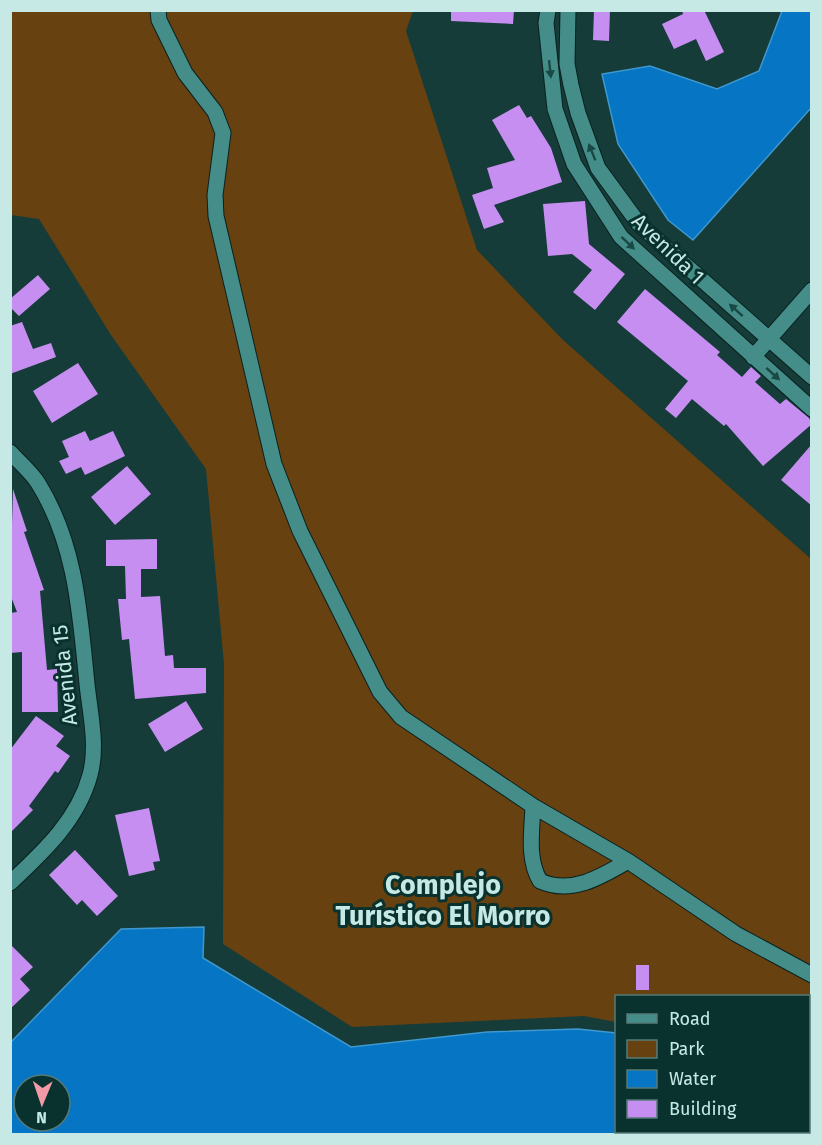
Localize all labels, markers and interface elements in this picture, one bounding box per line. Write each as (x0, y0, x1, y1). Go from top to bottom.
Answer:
one-way arrow (545, 59, 555, 78)
one-way arrow (587, 143, 597, 161)
street label: Avenida 1 (626, 208, 710, 290)
one-way arrow (620, 236, 635, 249)
one-way arrow (729, 304, 744, 317)
one-way arrow (765, 367, 780, 380)
street label: Avenida 15 (47, 623, 83, 727)
district label: Complejo Turístico El Morro (335, 869, 551, 932)
legend (615, 995, 810, 1133)
text: Road (669, 1008, 711, 1030)
text: Park (669, 1038, 705, 1060)
text: Water (669, 1068, 716, 1090)
north arrow (12, 1073, 72, 1133)
text: Building (669, 1098, 737, 1120)
text: N (36, 1108, 47, 1127)

